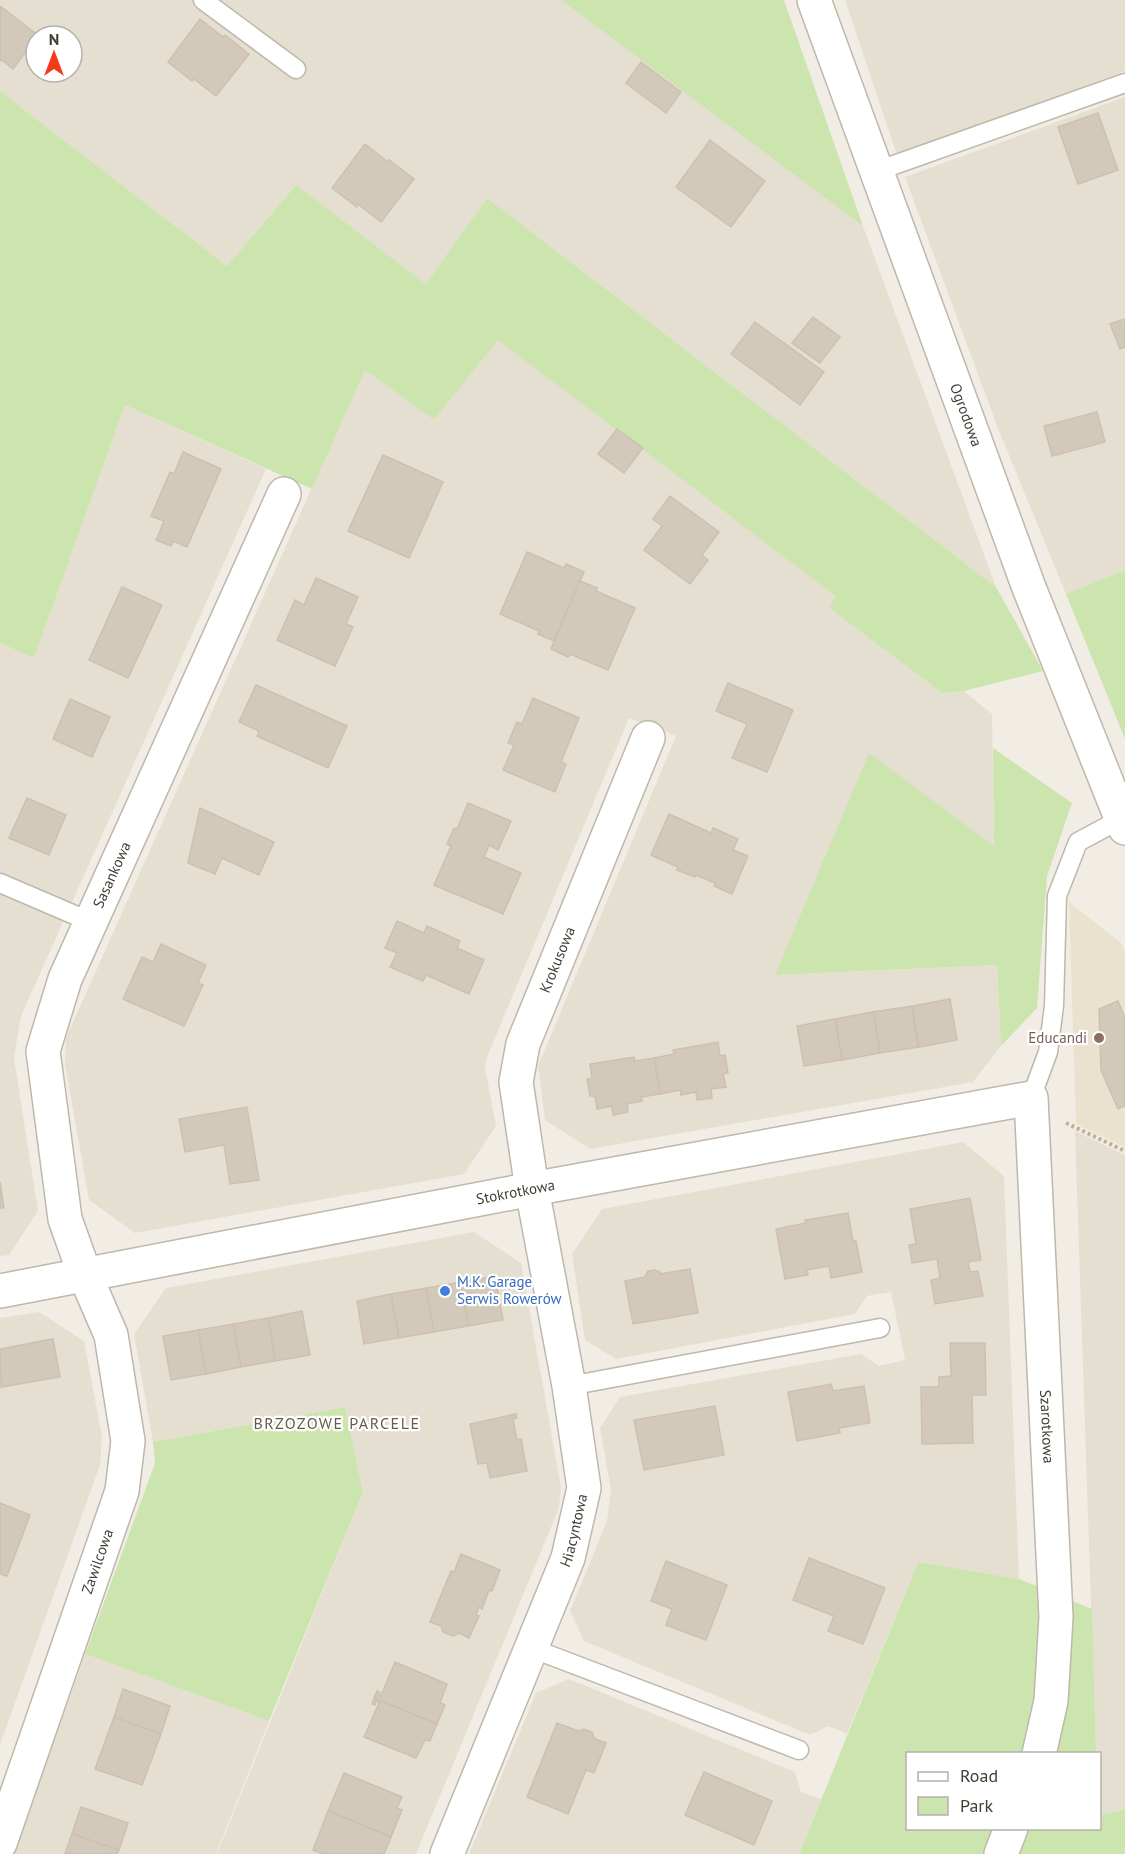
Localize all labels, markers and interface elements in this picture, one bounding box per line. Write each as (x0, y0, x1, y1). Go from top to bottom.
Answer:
north arrow (24, 24, 84, 84)
text: N (49, 29, 59, 49)
street label: Ogrodowa (946, 381, 987, 449)
street label: Sasankowa (88, 839, 135, 911)
street label: Krokusowa (535, 924, 579, 995)
place label: Educandi (1028, 1028, 1087, 1047)
marker: Educandi (1092, 1031, 1106, 1045)
street label: Stokrotkowa (475, 1175, 556, 1208)
place label: M.K. Garage Serwis Rowerów (457, 1272, 562, 1308)
marker: M.K. Garage Serwis Rowerów (438, 1284, 452, 1298)
street label: Szarotkowa (1036, 1389, 1059, 1464)
district label: BRZOZOWE PARCELE (253, 1413, 421, 1433)
street label: Hiacyntowa (555, 1492, 591, 1570)
street label: Zawilcowa (77, 1526, 117, 1596)
legend (906, 1752, 1101, 1830)
text: Road (960, 1764, 998, 1787)
text: Park (960, 1794, 993, 1817)

